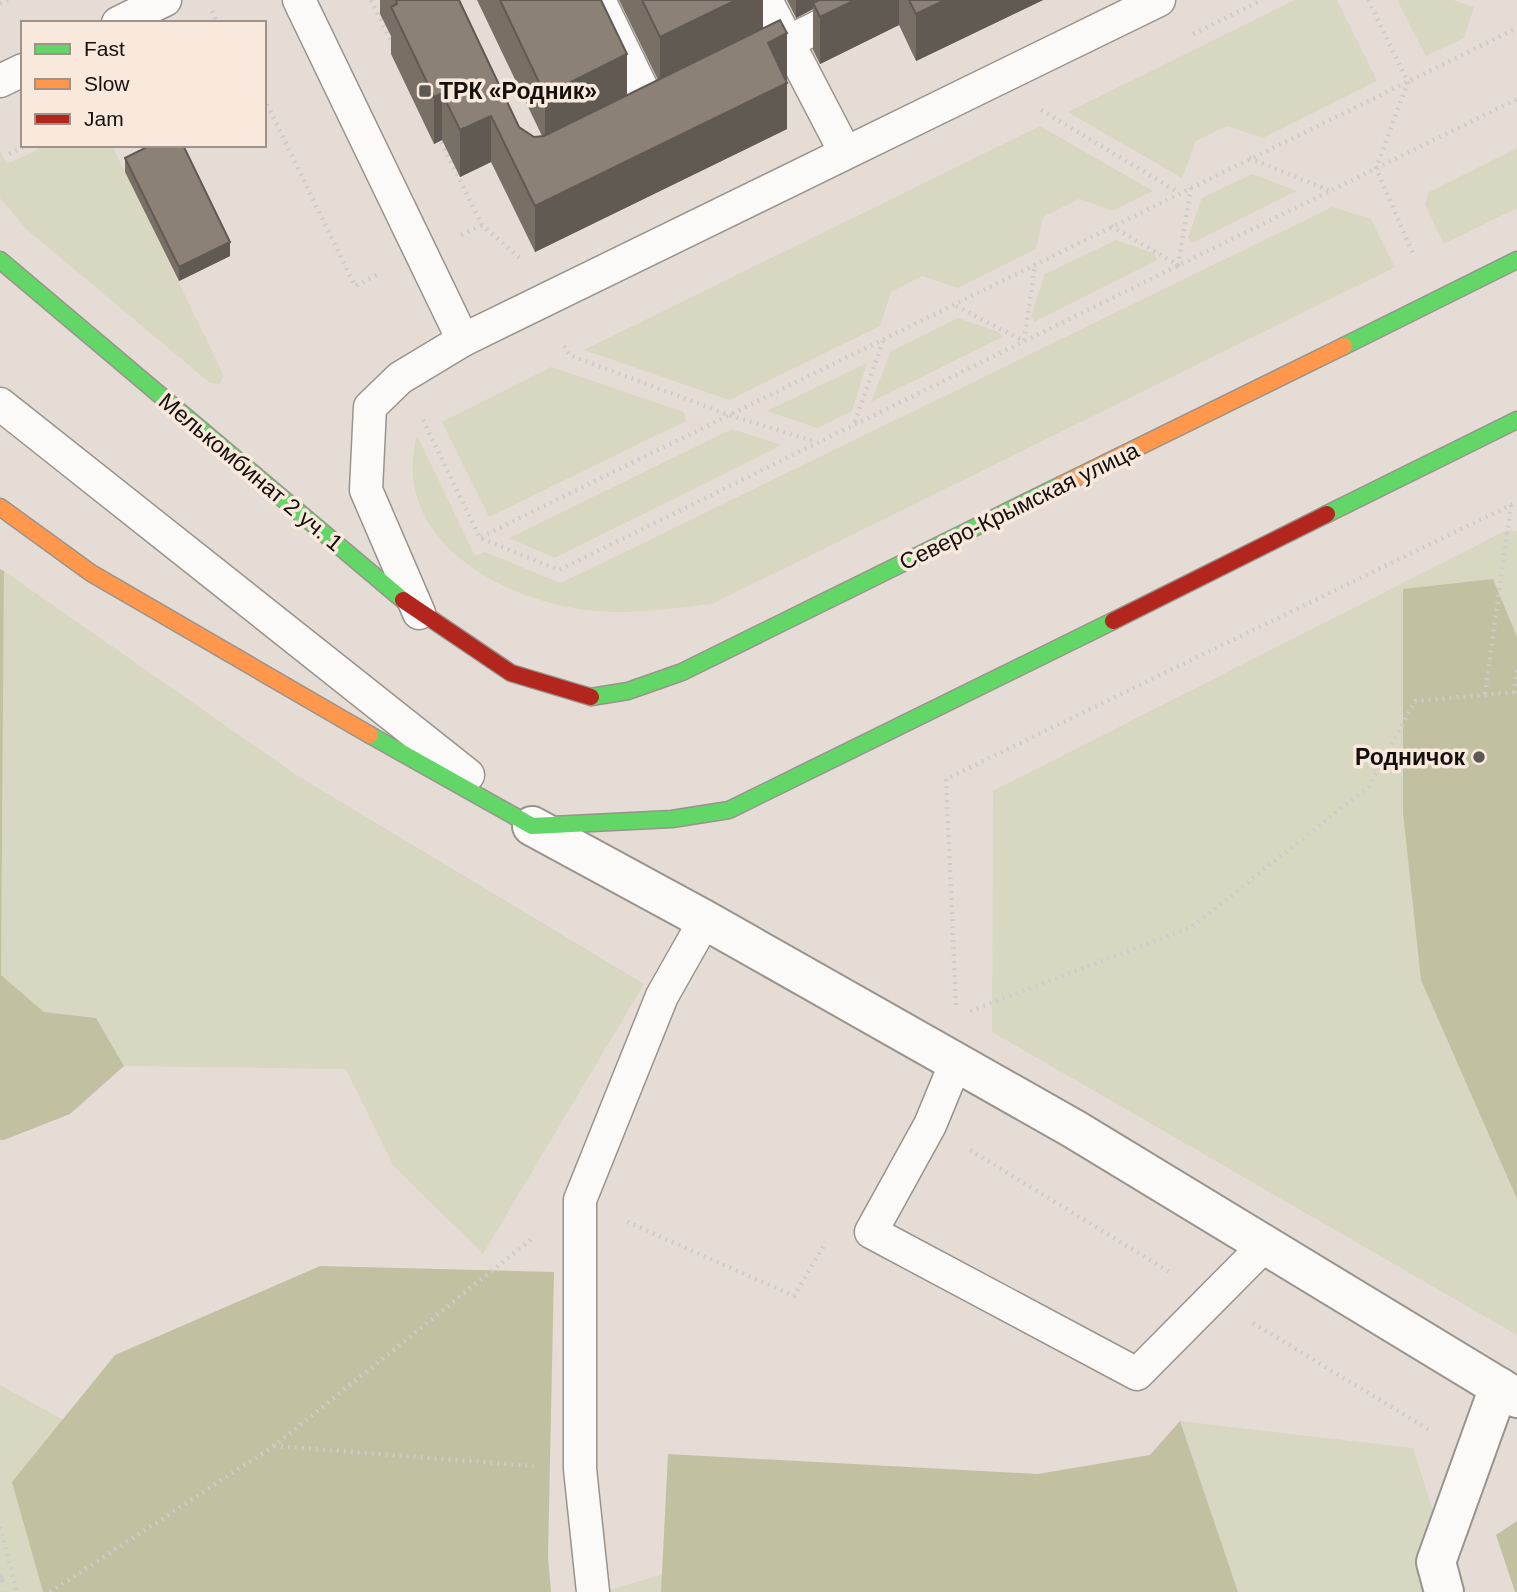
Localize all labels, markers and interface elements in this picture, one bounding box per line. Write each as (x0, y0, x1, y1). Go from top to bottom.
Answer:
legend (21, 21, 266, 147)
text: Fast (84, 37, 125, 60)
text: Slow (84, 72, 130, 95)
place label: ТРК «Родник» (439, 78, 597, 104)
marker: ТРК «Родник» (417, 83, 433, 99)
text: Jam (84, 107, 124, 130)
street label: Мелькомбинат 2 уч. 1 (154, 388, 348, 556)
street label: Северо-Крымская улица (895, 437, 1143, 575)
place label: Родничок (1355, 744, 1465, 770)
marker: Родничок (1471, 749, 1487, 765)

